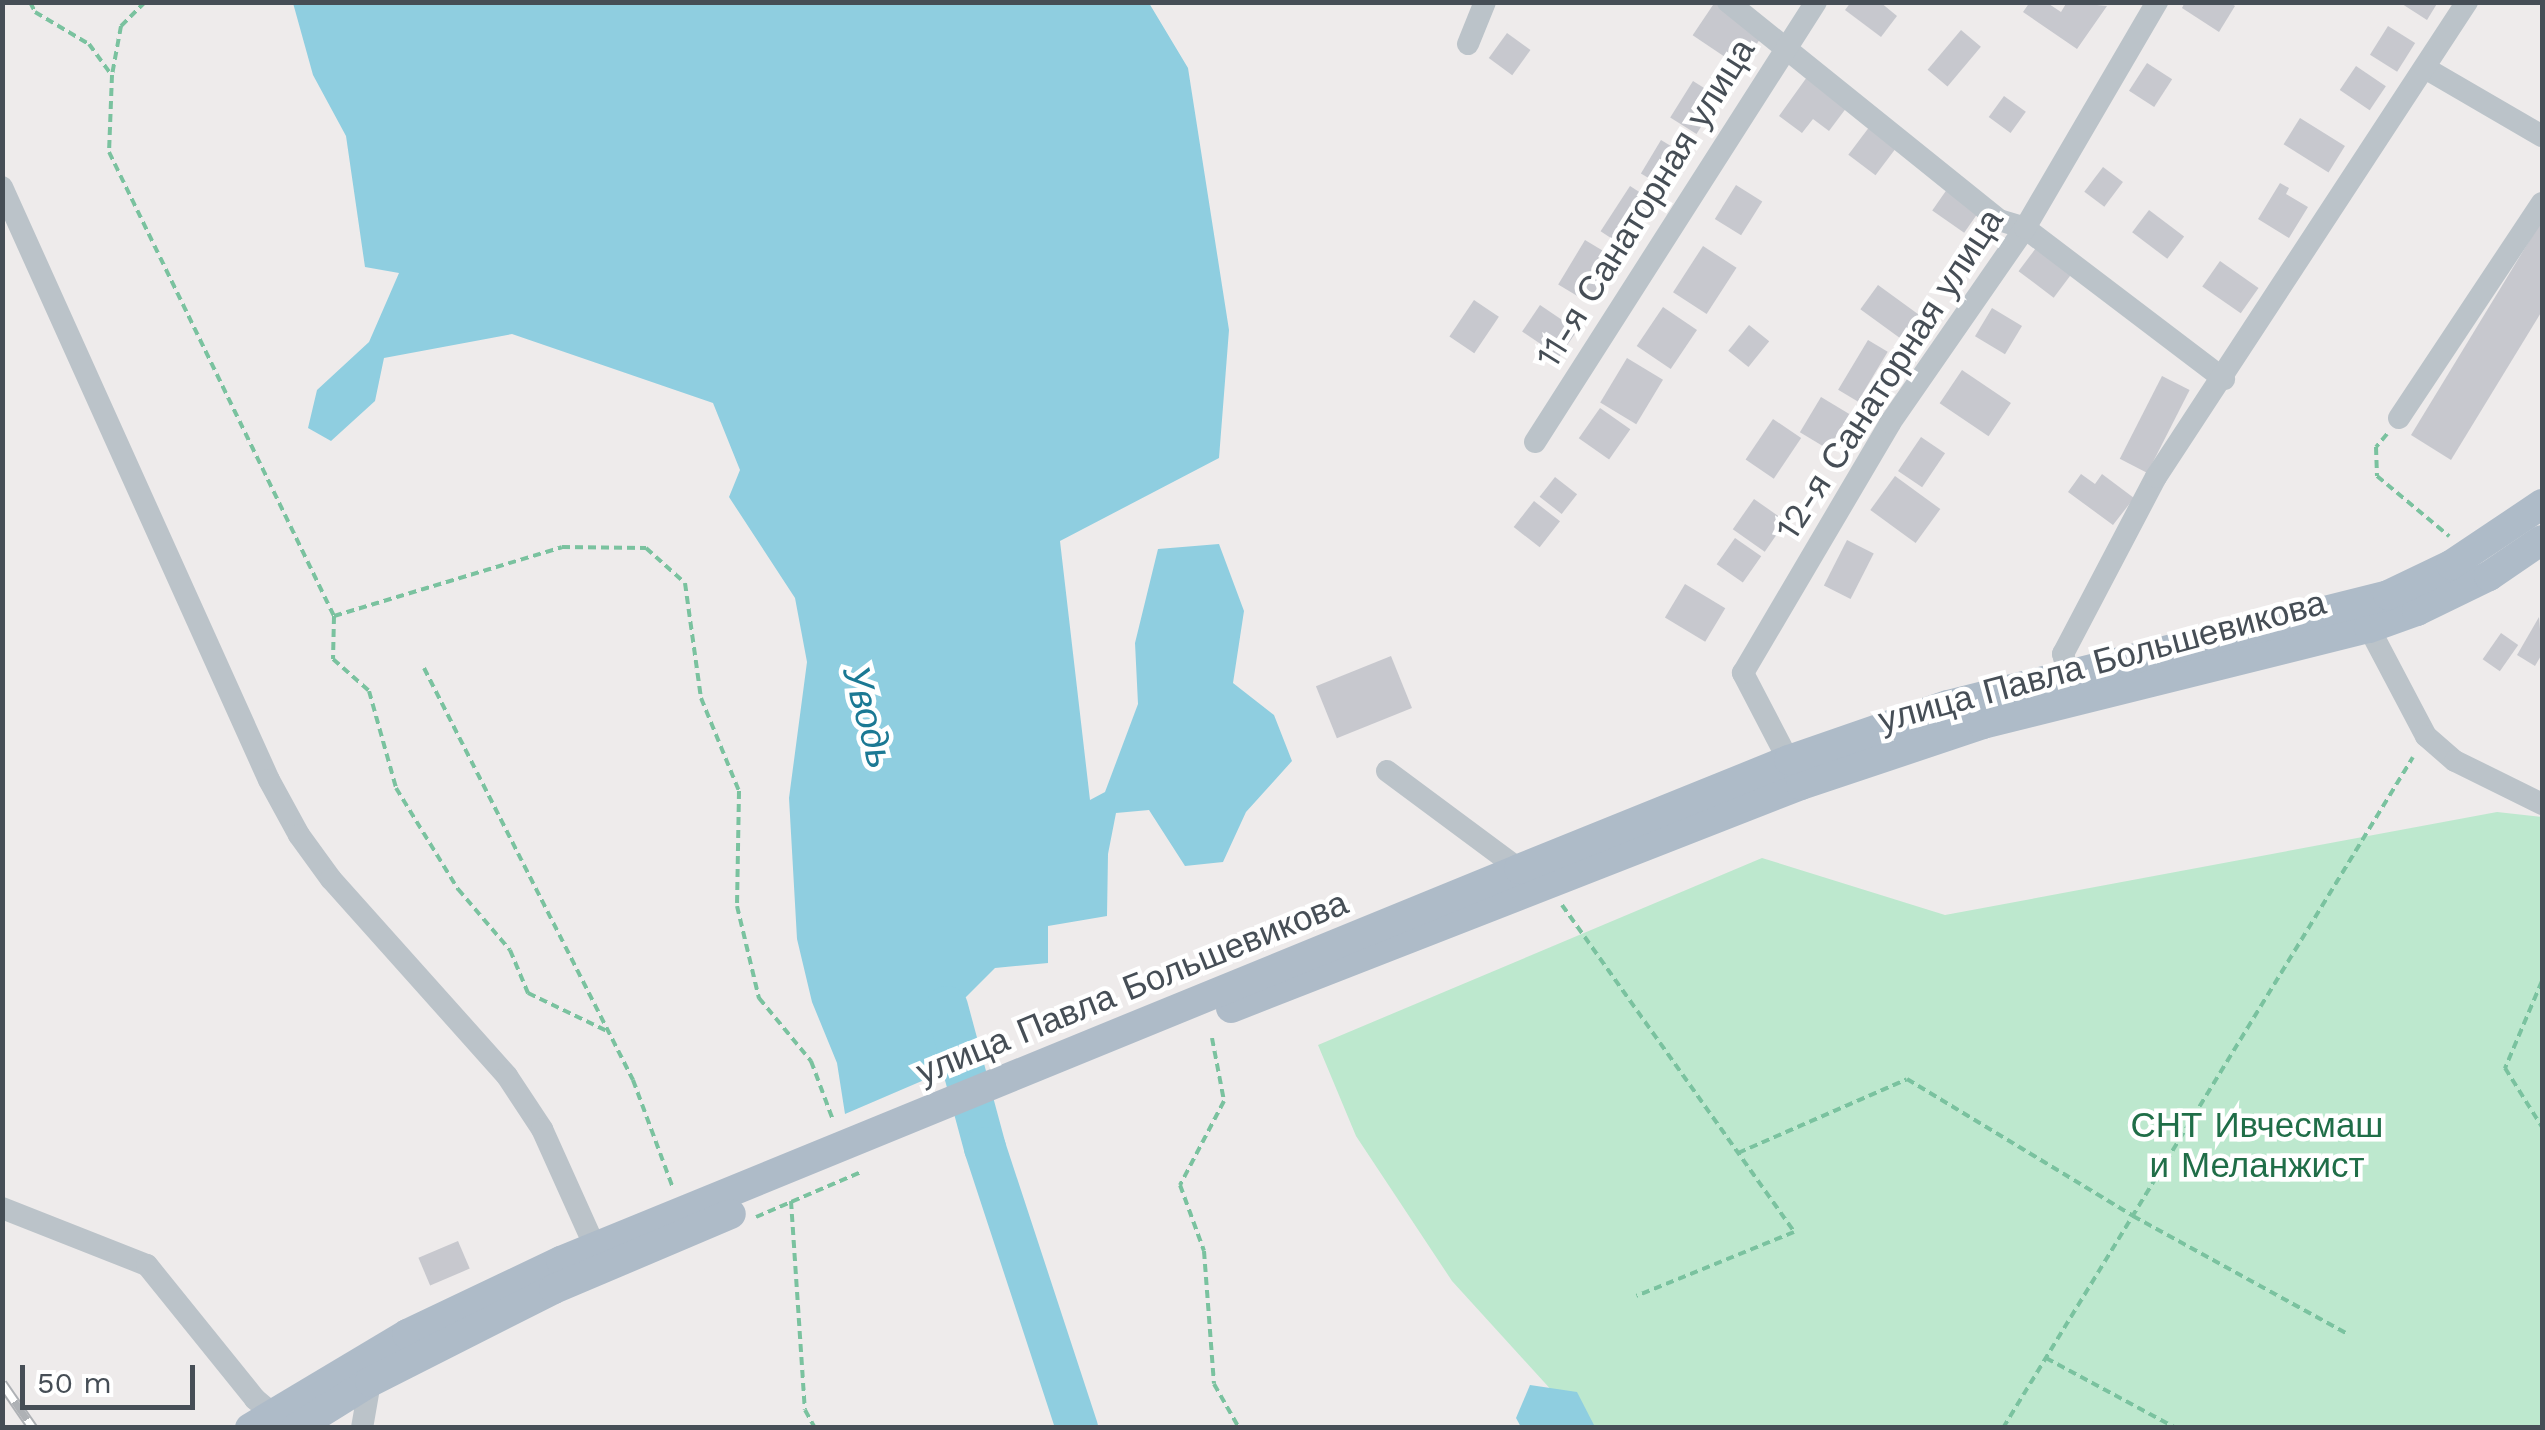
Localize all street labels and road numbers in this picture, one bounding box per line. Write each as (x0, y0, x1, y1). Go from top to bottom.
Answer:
street label: 11-я Санаторная улица (1527, 31, 1763, 375)
street label: 12-я Санаторная улица (1766, 201, 2012, 547)
street label: улица Павла Большевикова (1874, 581, 2330, 741)
street label: улица Павла Большевикова (910, 881, 1354, 1093)

